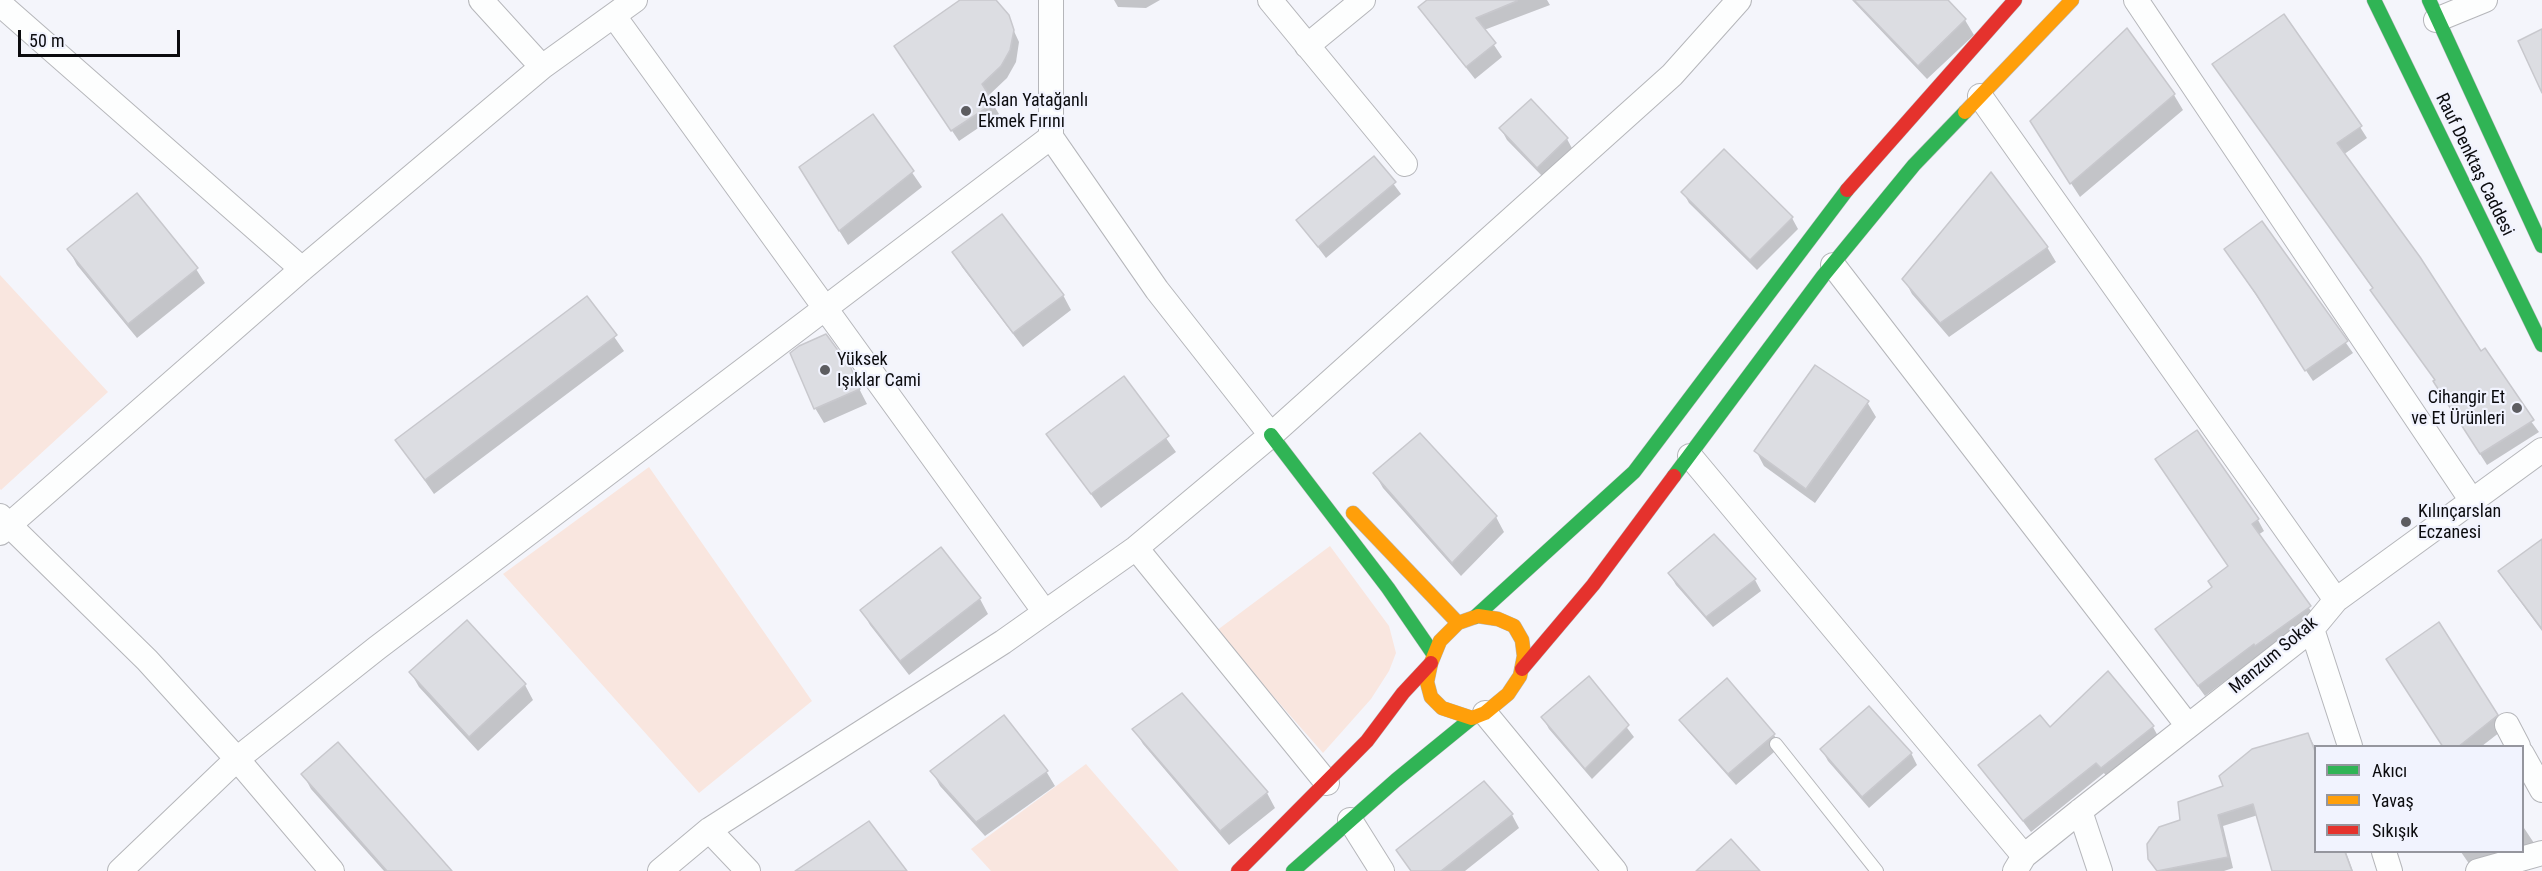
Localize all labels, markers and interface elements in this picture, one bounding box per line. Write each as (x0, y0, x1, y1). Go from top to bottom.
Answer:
scale bar (21, 18, 183, 56)
text: 50 m (29, 30, 64, 51)
place label: Aslan Yatağanlı Ekmek Fırını (978, 90, 1088, 132)
street label: Rauf Denktaş Caddesi (2430, 90, 2518, 240)
marker: Aslan Yatağanlı Ekmek Fırını (959, 104, 973, 118)
place label: Yüksek Işıklar Cami (837, 349, 921, 392)
marker: Yüksek Işıklar Cami (818, 363, 832, 377)
place label: Cihangir Et ve Et Ürünleri (2411, 387, 2505, 430)
marker: Cihangir Et ve Et Ürünleri (2510, 401, 2524, 415)
place label: Kılınçarslan Eczanesi (2418, 501, 2501, 544)
marker: Kılınçarslan Eczanesi (2399, 515, 2413, 529)
street label: Manzum Sokak (2226, 613, 2322, 699)
legend (2314, 745, 2524, 853)
text: Akıcı (2372, 760, 2407, 781)
text: Yavaş (2372, 790, 2414, 811)
text: Sıkışık (2372, 820, 2418, 841)

